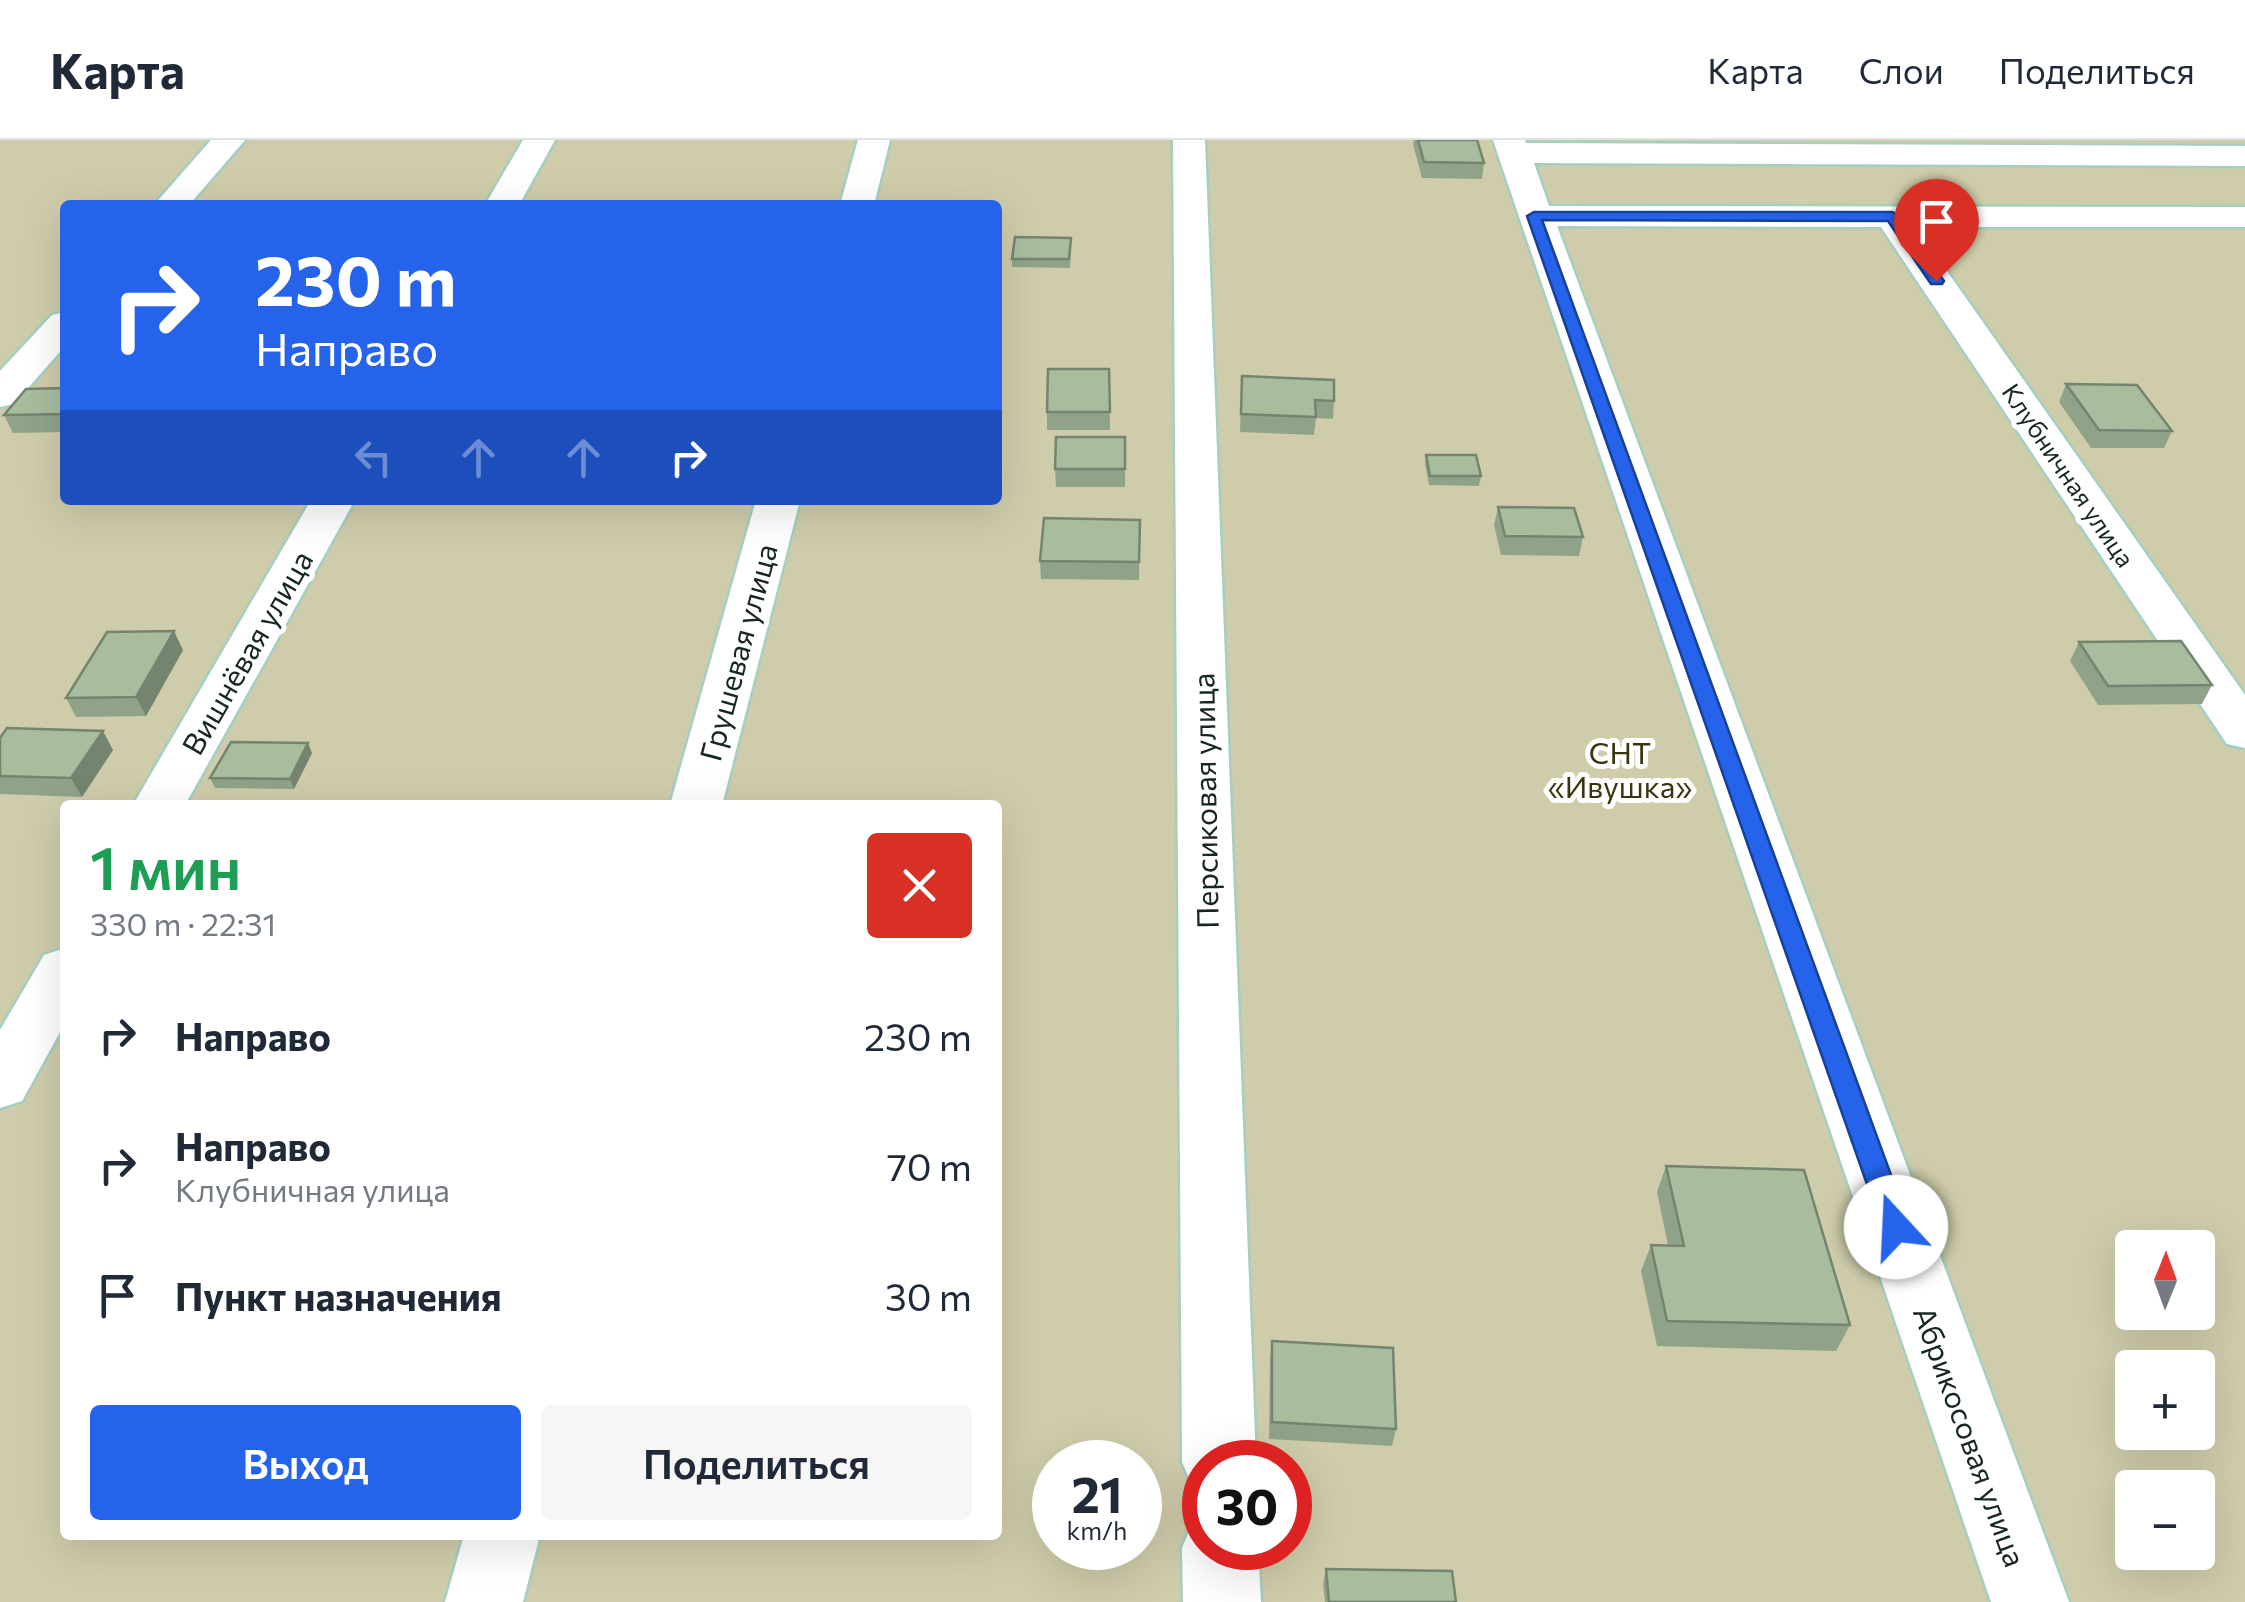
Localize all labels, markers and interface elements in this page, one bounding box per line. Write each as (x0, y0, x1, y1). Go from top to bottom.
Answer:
text: Карта (50, 40, 185, 99)
text: Карта (1707, 48, 1804, 91)
text: Слои (1859, 48, 1944, 91)
text: Поделиться (1999, 48, 2195, 91)
pin (1894, 179, 1979, 282)
icon: arrive (1909, 194, 1964, 249)
text: 230 m (255, 235, 457, 320)
icon: right (90, 240, 220, 370)
text: Направо (255, 320, 438, 375)
street label: Клубничная улица (1997, 378, 2141, 572)
icon: left (346, 430, 401, 485)
icon: ahead (451, 430, 506, 485)
icon: ahead (556, 430, 611, 485)
icon: right (661, 430, 716, 485)
street label: Грушевая улица (690, 540, 784, 764)
street label: Вишнёвая улица (173, 543, 319, 761)
street label: Персиковая улица (1183, 673, 1225, 929)
park label: СНТ «Ивушка» (1548, 733, 1692, 804)
text: 1 мин (90, 829, 241, 902)
button: close (867, 833, 972, 938)
text: 330 m · 22:31 (90, 903, 276, 943)
icon: right (90, 1008, 145, 1063)
text: Направо (175, 1012, 331, 1059)
text: 230 m (864, 1012, 972, 1059)
text: Направо (175, 1122, 331, 1169)
icon: right (90, 1138, 145, 1193)
text: 70 m (887, 1142, 972, 1189)
text: Клубничная улица (175, 1169, 450, 1209)
position arrow (1844, 1175, 1948, 1279)
north arrow (2115, 1230, 2215, 1330)
map controls (2115, 1230, 2215, 1570)
icon: arrive (90, 1268, 145, 1323)
text: Пункт назначения (175, 1272, 502, 1319)
text: 30 m (885, 1272, 972, 1319)
street label: Абрикосовая улица (1907, 1301, 2035, 1571)
button: + (2115, 1350, 2215, 1450)
button: Выход (90, 1405, 521, 1520)
button: Поделиться (541, 1405, 972, 1520)
speed limit sign: 30 (1182, 1440, 1312, 1570)
text: 21 (1071, 1462, 1123, 1523)
button: − (2115, 1470, 2215, 1570)
text: km/h (1067, 1515, 1127, 1545)

